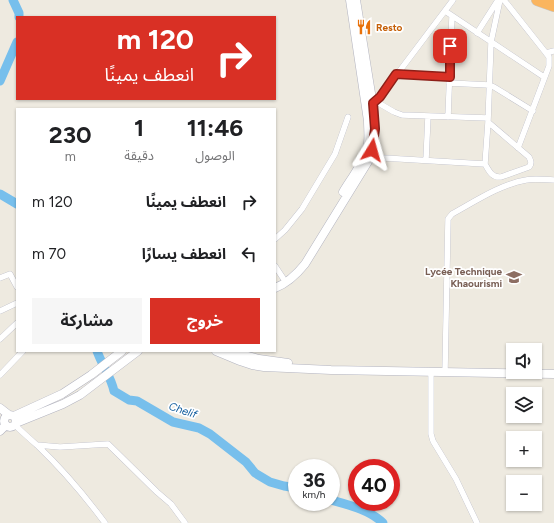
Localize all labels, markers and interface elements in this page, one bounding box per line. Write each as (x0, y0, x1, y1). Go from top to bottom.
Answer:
restaurant icon: Resto (355, 18, 373, 36)
place label: Resto (376, 21, 403, 34)
text: 120 m (117, 22, 194, 56)
pin (433, 29, 467, 63)
icon: right (208, 32, 260, 84)
icon: arrive (439, 35, 461, 57)
text: انعطف يمينًا (105, 64, 194, 86)
text: 1 (134, 113, 144, 142)
text: 11:46 (187, 113, 243, 142)
text: 230 (49, 120, 92, 149)
position arrow (351, 129, 393, 171)
text: دقيقة (124, 148, 154, 163)
text: الوصول (195, 148, 235, 163)
text: m (65, 149, 76, 164)
icon: right (238, 191, 260, 213)
text: 120 m (32, 193, 73, 211)
text: انعطف يمينًا (146, 193, 226, 211)
icon: left (238, 243, 260, 265)
text: 70 m (32, 245, 66, 263)
text: انعطف يسارًا (142, 245, 226, 263)
place label: Lycée Technique Khaourismi (425, 265, 502, 290)
school or university icon: Lycée Technique Khaourismi (505, 268, 523, 286)
button: مشاركة (32, 298, 142, 344)
button: خروج (150, 298, 260, 344)
map controls (506, 343, 542, 511)
button: sound (506, 343, 542, 379)
button: layers (506, 387, 542, 423)
water label: Chelif (167, 400, 200, 421)
button: + (506, 431, 542, 467)
speed limit sign: 40 (348, 459, 400, 511)
text: 36 (303, 468, 325, 492)
button: − (506, 475, 542, 511)
text: km/h (303, 488, 325, 501)

